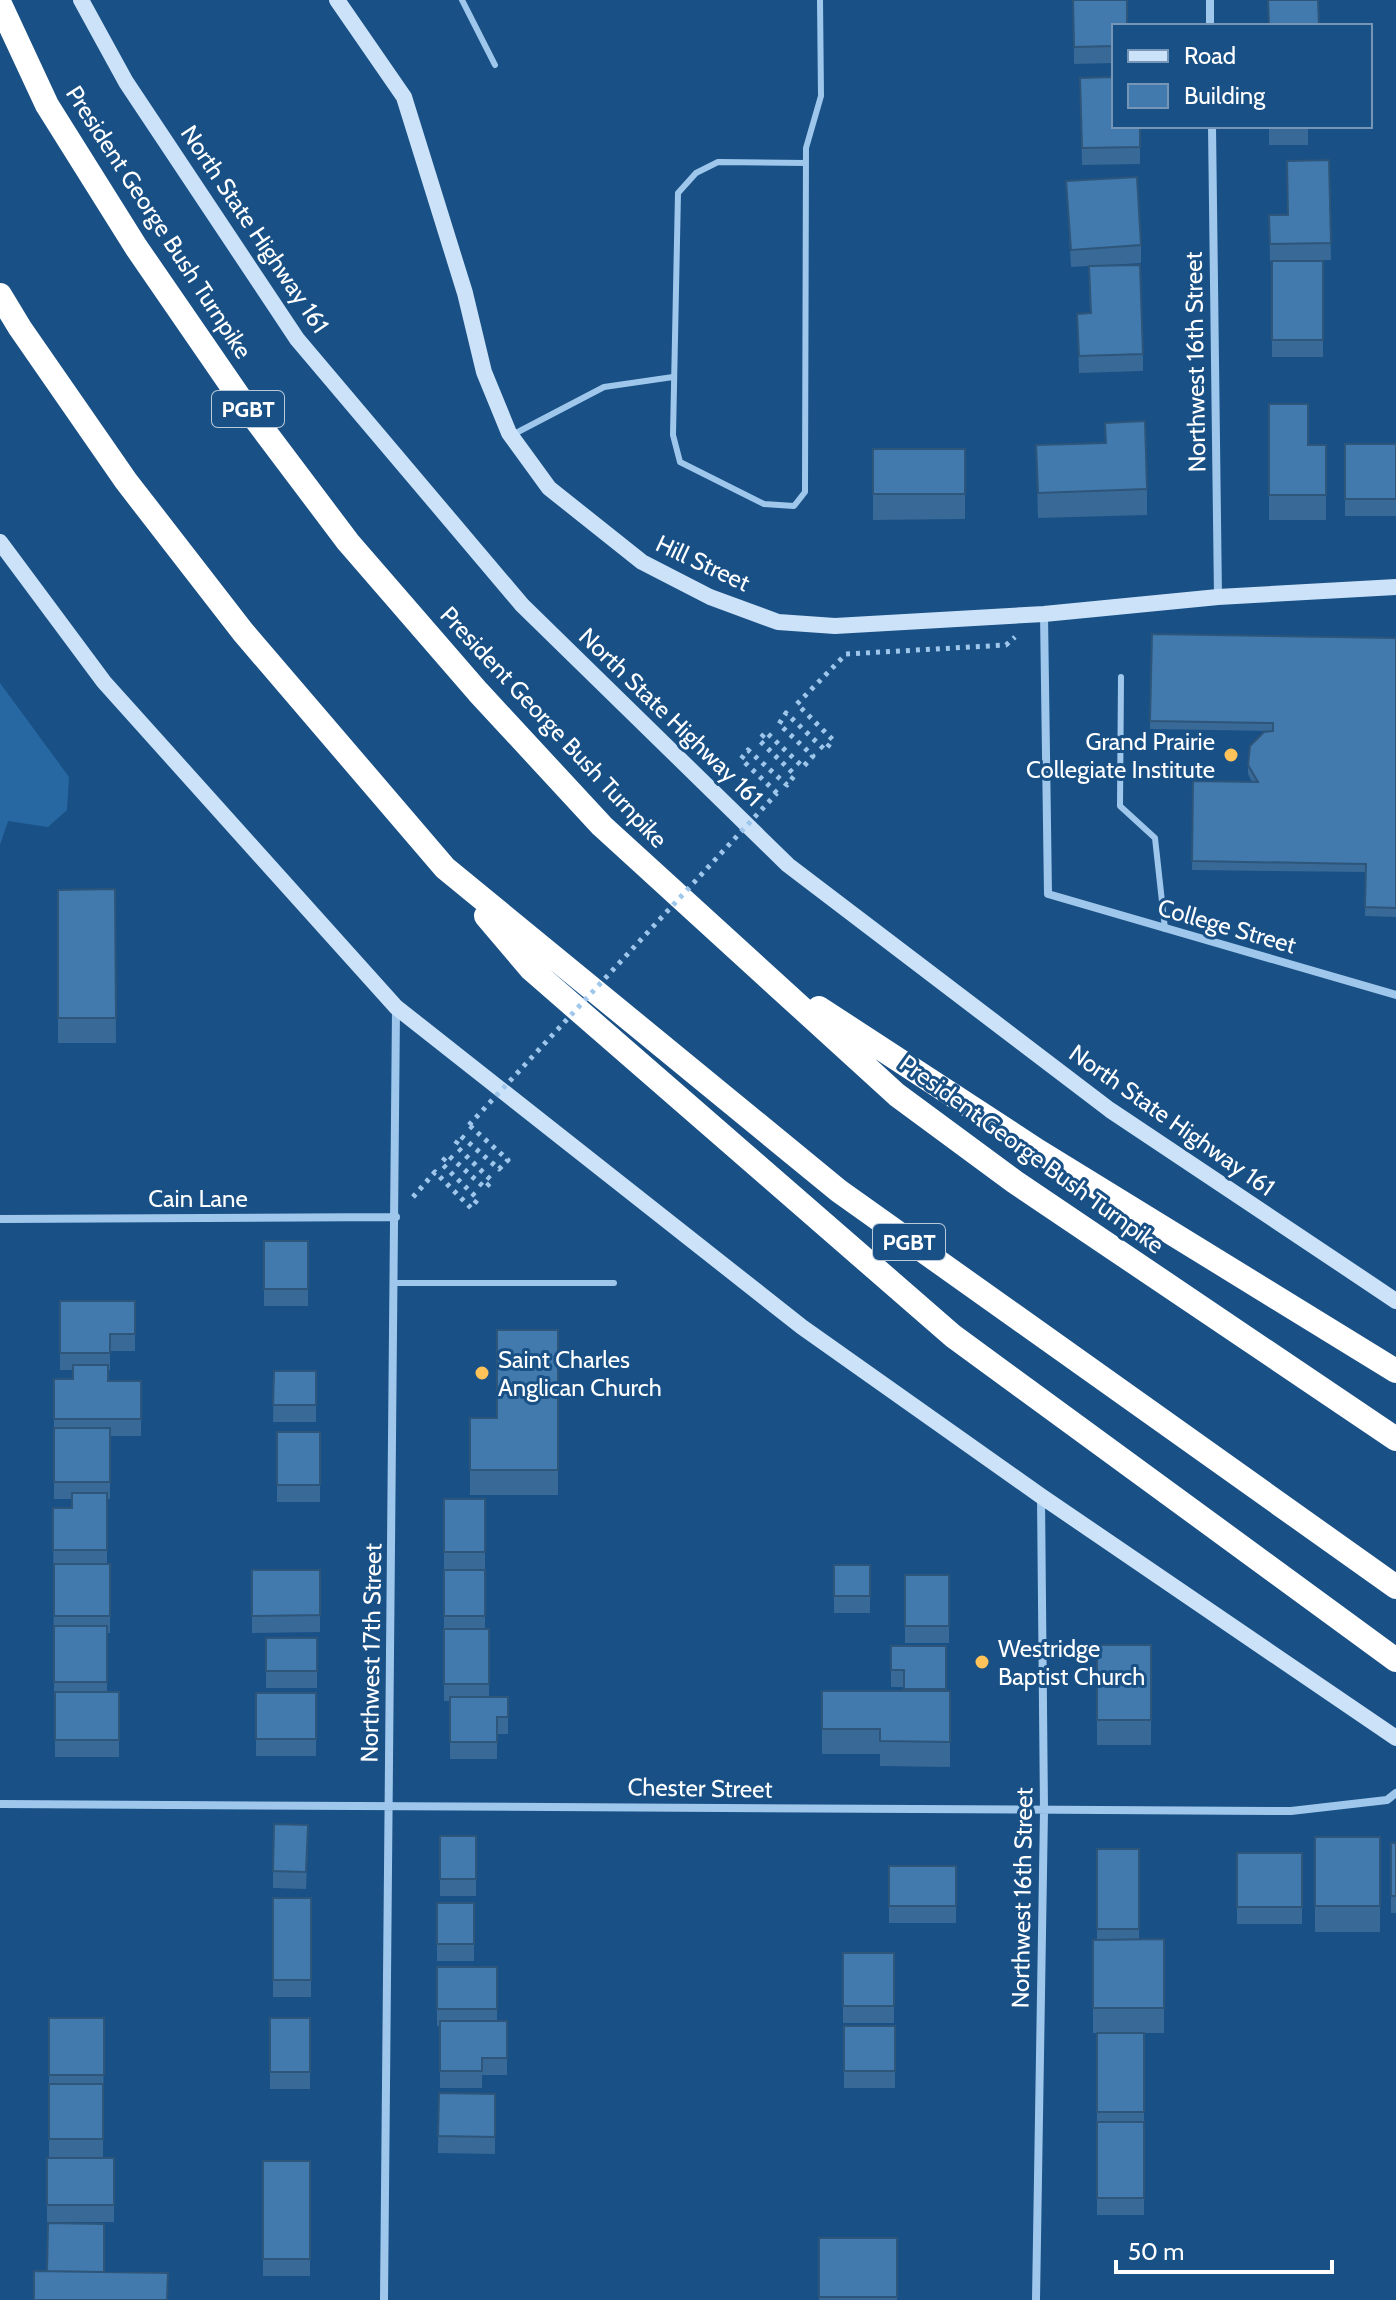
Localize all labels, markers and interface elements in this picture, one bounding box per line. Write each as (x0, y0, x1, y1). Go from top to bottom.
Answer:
legend (1112, 24, 1372, 128)
text: Road (1184, 41, 1236, 70)
street label: President George Bush Turnpike (60, 80, 258, 364)
text: Building (1184, 81, 1266, 110)
street label: North State Highway 161 (175, 120, 335, 338)
street label: Northwest 16th Street (1179, 251, 1211, 473)
road number: PGBT (212, 391, 284, 427)
street label: Hill Street (651, 529, 755, 597)
street label: President George Bush Turnpike (434, 600, 674, 854)
street label: North State Highway 161 (573, 622, 769, 812)
place label: Grand Prairie Collegiate Institute (1026, 727, 1215, 784)
marker: Grand Prairie Collegiate Institute (1222, 746, 1240, 764)
street label: College Street (1155, 892, 1299, 960)
street label: North State Highway 161 (1064, 1038, 1280, 1202)
street label: President George Bush Turnpike (894, 1048, 1170, 1260)
street label: Cain Lane (148, 1184, 248, 1213)
road number: PGBT (873, 1224, 945, 1260)
place label: Saint Charles Anglican Church (498, 1345, 662, 1402)
marker: Saint Charles Anglican Church (473, 1364, 491, 1382)
street label: Northwest 17th Street (355, 1543, 387, 1763)
place label: Westridge Baptist Church (998, 1634, 1145, 1691)
marker: Westridge Baptist Church (973, 1653, 991, 1671)
street label: Chester Street (627, 1772, 773, 1804)
street label: Northwest 16th Street (1006, 1787, 1038, 2009)
scale bar (1116, 2224, 1332, 2274)
text: 50 m (1128, 2237, 1184, 2266)

